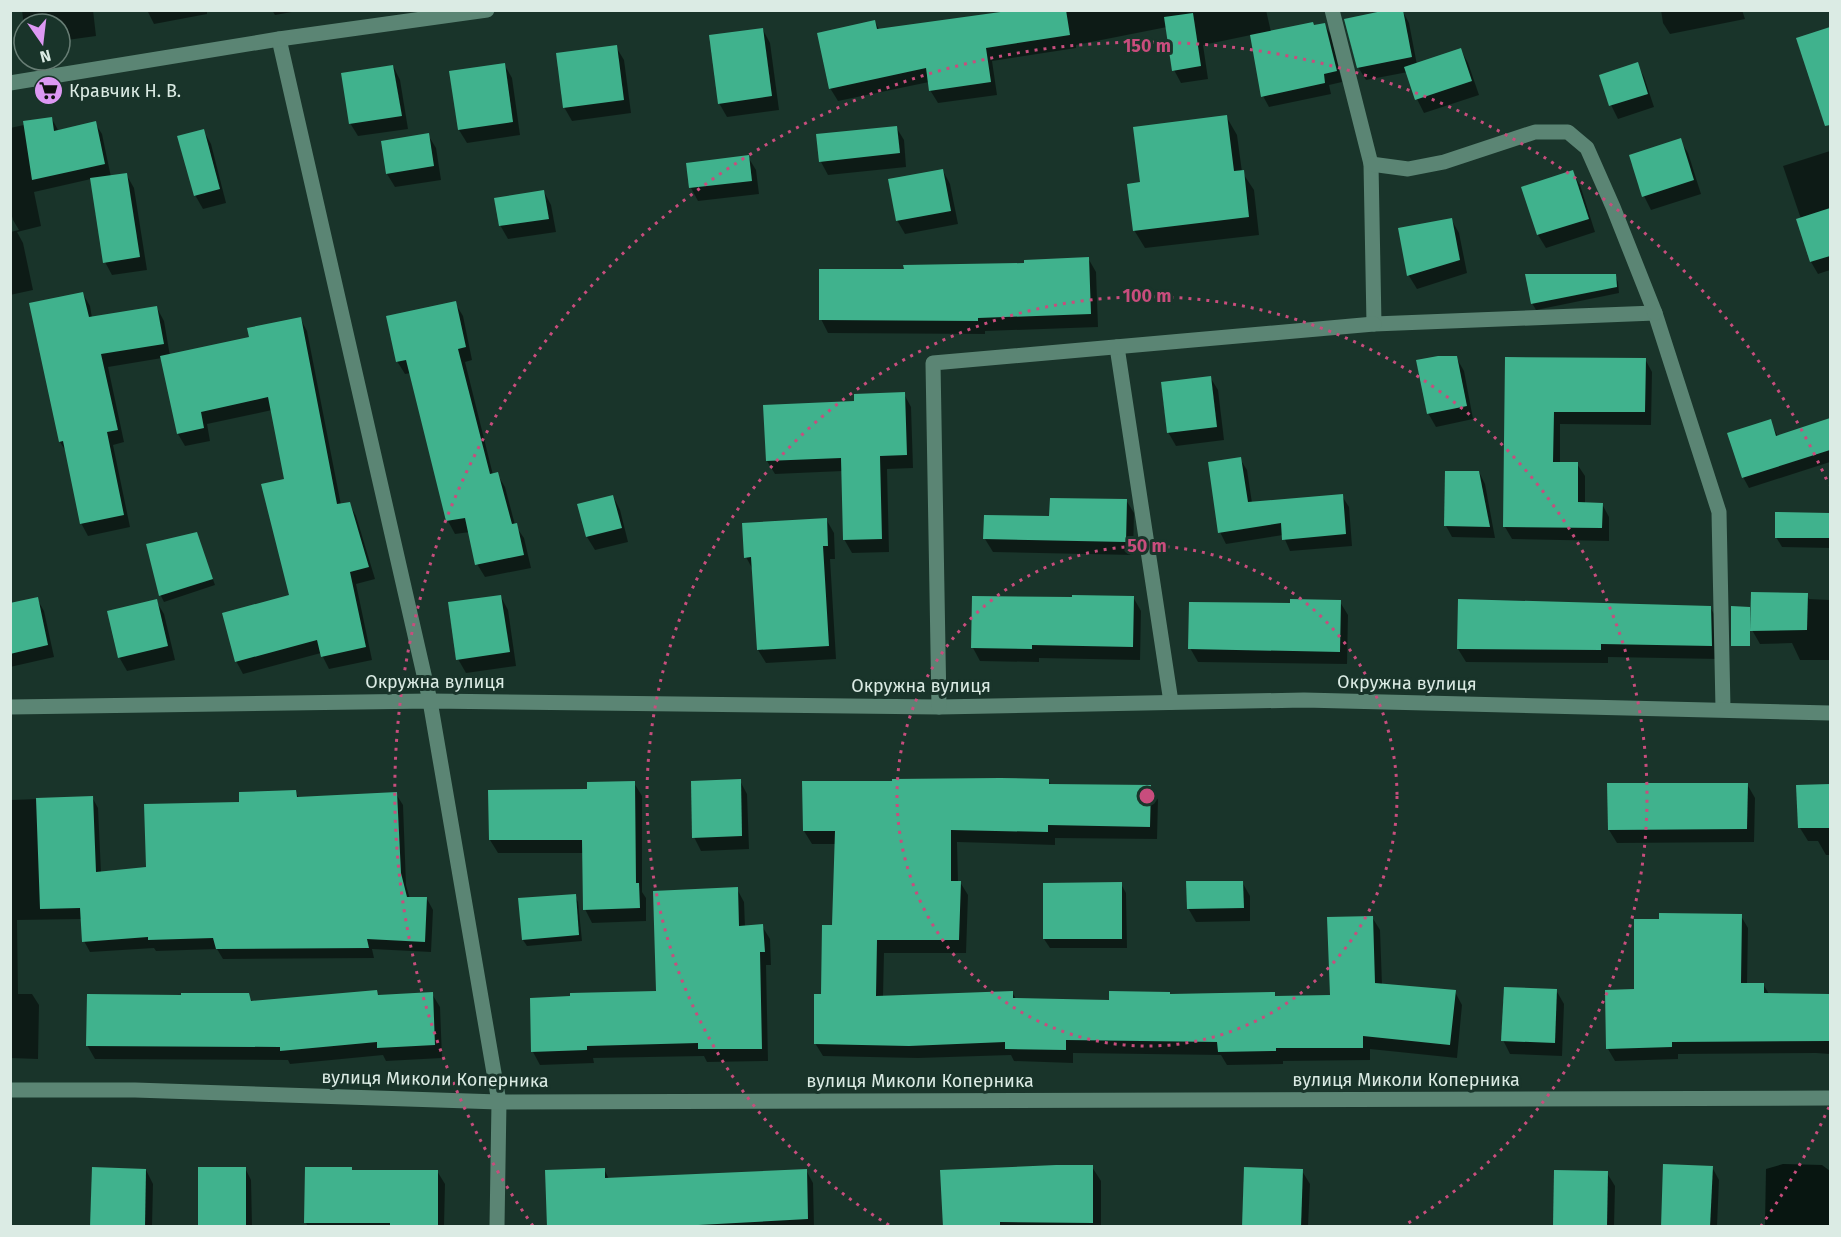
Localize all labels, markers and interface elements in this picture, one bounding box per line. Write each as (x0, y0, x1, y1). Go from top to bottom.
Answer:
north arrow (12, 12, 72, 72)
text: 150 m (1123, 35, 1171, 57)
text: N (38, 46, 53, 67)
supermarket icon: Кравчик Н. В. (32, 75, 64, 107)
place label: Кравчик Н. В. (69, 80, 181, 102)
text: 100 m (1123, 285, 1171, 307)
text: 50 m (1127, 535, 1167, 557)
street label: Окружна вулиця (365, 671, 505, 693)
street label: Окружна вулиця (1337, 671, 1477, 695)
street label: Окружна вулиця (851, 675, 991, 697)
centre of rings (1137, 786, 1157, 806)
street label: вулиця Миколи Коперника (321, 1066, 549, 1092)
street label: вулиця Миколи Коперника (1292, 1069, 1520, 1091)
street label: вулиця Миколи Коперника (806, 1070, 1034, 1092)

